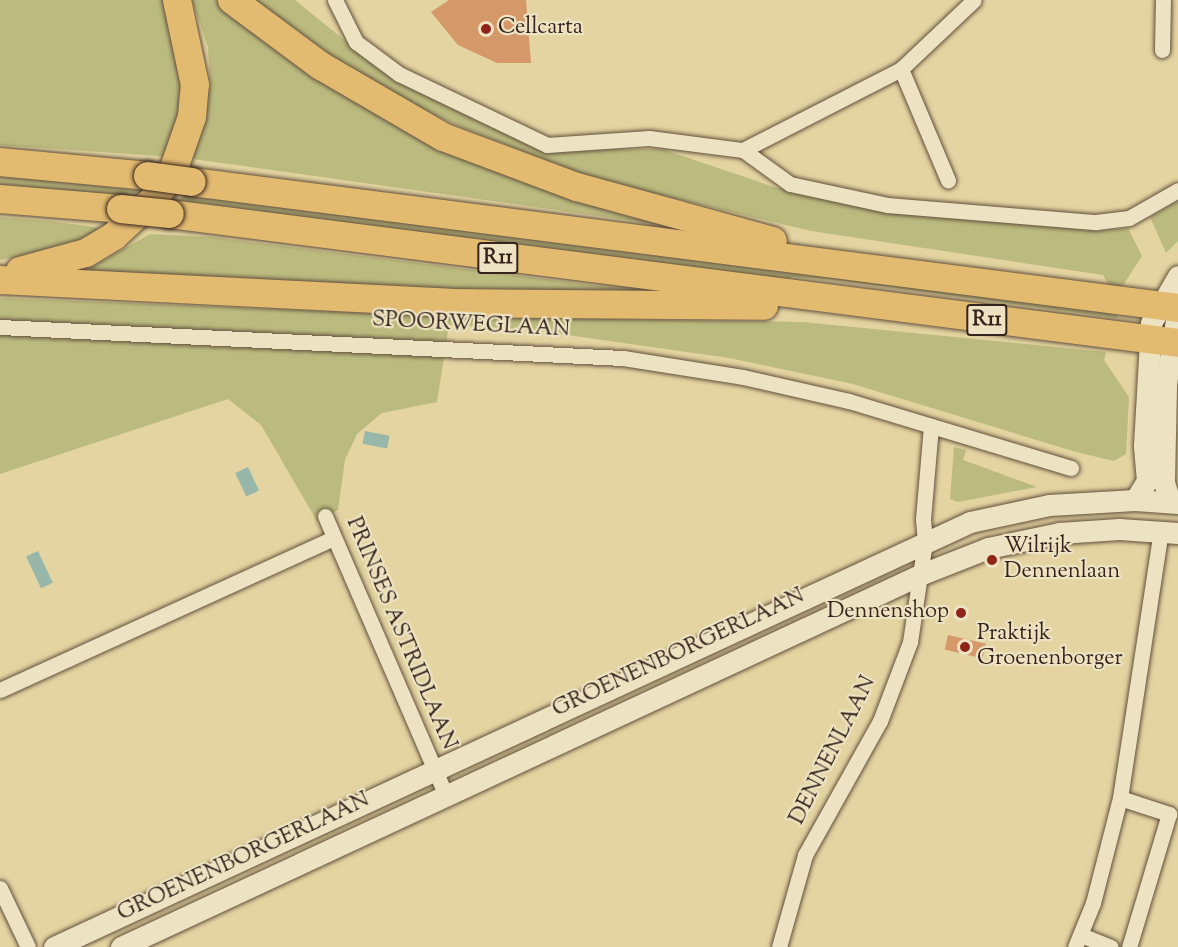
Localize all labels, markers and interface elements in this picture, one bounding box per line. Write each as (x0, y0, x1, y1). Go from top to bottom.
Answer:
place label: Cellcarta (498, 16, 583, 42)
marker: Cellcarta (479, 22, 493, 36)
road number: R11 (477, 240, 519, 276)
road number: R11 (966, 302, 1008, 338)
street label: SPOORWEGLAAN (371, 308, 571, 344)
street label: PRINSES ASTRIDLAAN (339, 514, 461, 754)
place label: Wilrijk Dennenlaan (1004, 534, 1120, 586)
marker: Wilrijk Dennenlaan (985, 553, 999, 567)
street label: GROENENBORGERLAAN (549, 584, 809, 724)
place label: Dennenshop (827, 600, 949, 626)
marker: Dennenshop (954, 606, 968, 620)
place label: Praktijk Groenenborger (977, 621, 1123, 672)
marker: Praktijk Groenenborger (958, 640, 972, 654)
street label: DENNENLAAN (785, 672, 883, 830)
street label: GROENENBORGERLAAN (114, 788, 374, 928)

